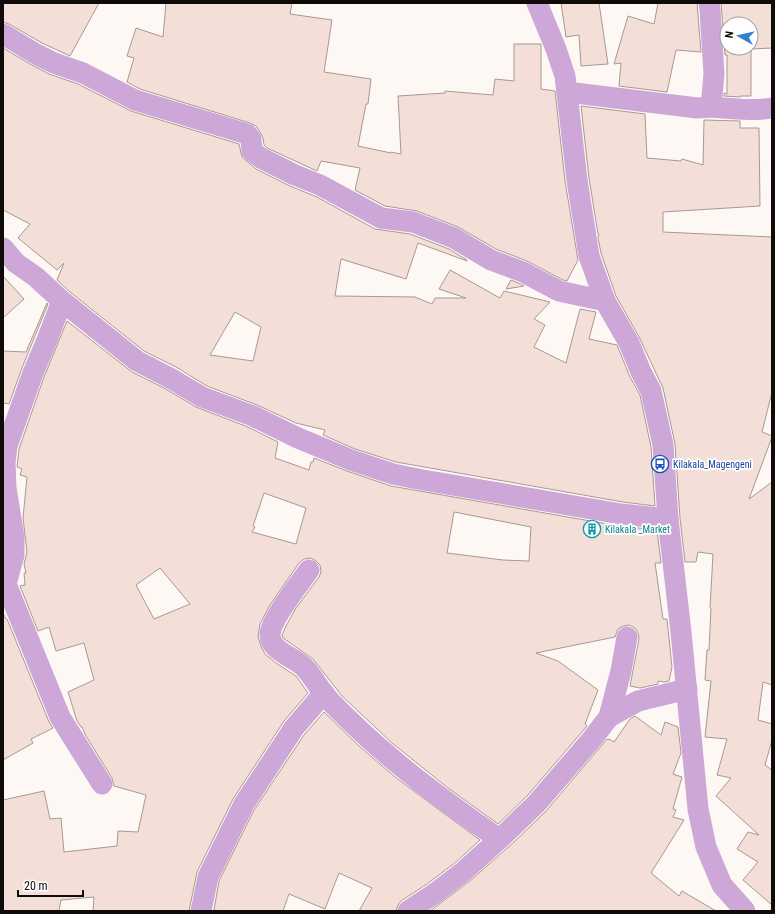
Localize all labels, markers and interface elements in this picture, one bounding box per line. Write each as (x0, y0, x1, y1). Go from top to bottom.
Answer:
north arrow (719, 16, 759, 56)
text: N (723, 30, 737, 39)
bus stop icon: Kilakala_Magengeni (650, 454, 670, 474)
place label: Kilakala_Magengeni (673, 459, 752, 470)
building icon: Kilakala _Market (582, 519, 602, 539)
place label: Kilakala _Market (605, 524, 670, 535)
scale bar (18, 872, 83, 898)
text: 20 m (24, 879, 48, 893)

